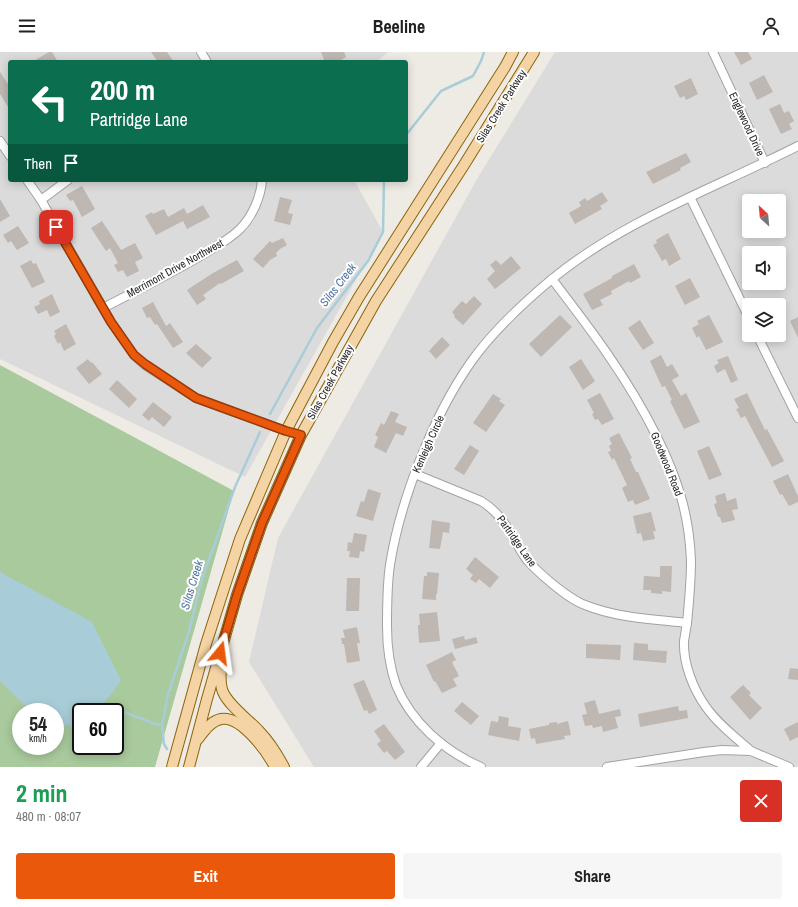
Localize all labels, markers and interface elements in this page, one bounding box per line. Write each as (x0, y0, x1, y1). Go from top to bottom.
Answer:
text: Beeline (373, 14, 425, 39)
icon: menu (16, 15, 38, 37)
icon: person (760, 15, 782, 37)
street label: Silas Creek Parkway (473, 66, 529, 145)
text: 200 m (90, 71, 155, 109)
icon: left (24, 76, 76, 128)
street label: Englewood Drive (726, 90, 768, 158)
text: Partridge Lane (90, 107, 188, 132)
icon: arrive (60, 152, 82, 174)
text: Then (24, 153, 52, 174)
north arrow (742, 194, 786, 238)
map controls (742, 194, 786, 342)
pin (39, 210, 73, 244)
icon: arrive (45, 216, 67, 238)
street label: Merrimont Drive Northwest (124, 235, 226, 300)
button: sound (742, 246, 786, 290)
water label: Silas Creek (316, 259, 361, 310)
button: layers (742, 298, 786, 342)
street label: Silas Creek Parkway (304, 342, 357, 422)
street label: Kenleigh Circle (409, 413, 447, 475)
street label: Goodwood Road (648, 430, 686, 498)
street label: Partridge Lane (494, 513, 540, 569)
water label: Silas Creek (177, 557, 207, 612)
position arrow (199, 632, 241, 674)
speed limit sign: 60 (72, 703, 124, 755)
text: 54 (29, 710, 47, 737)
text: km/h (29, 732, 47, 745)
text: 2 min (16, 777, 67, 809)
button: close (740, 780, 782, 822)
text: 480 m · 08:07 (16, 808, 81, 825)
button: Exit (16, 853, 395, 899)
button: Share (403, 853, 782, 899)

